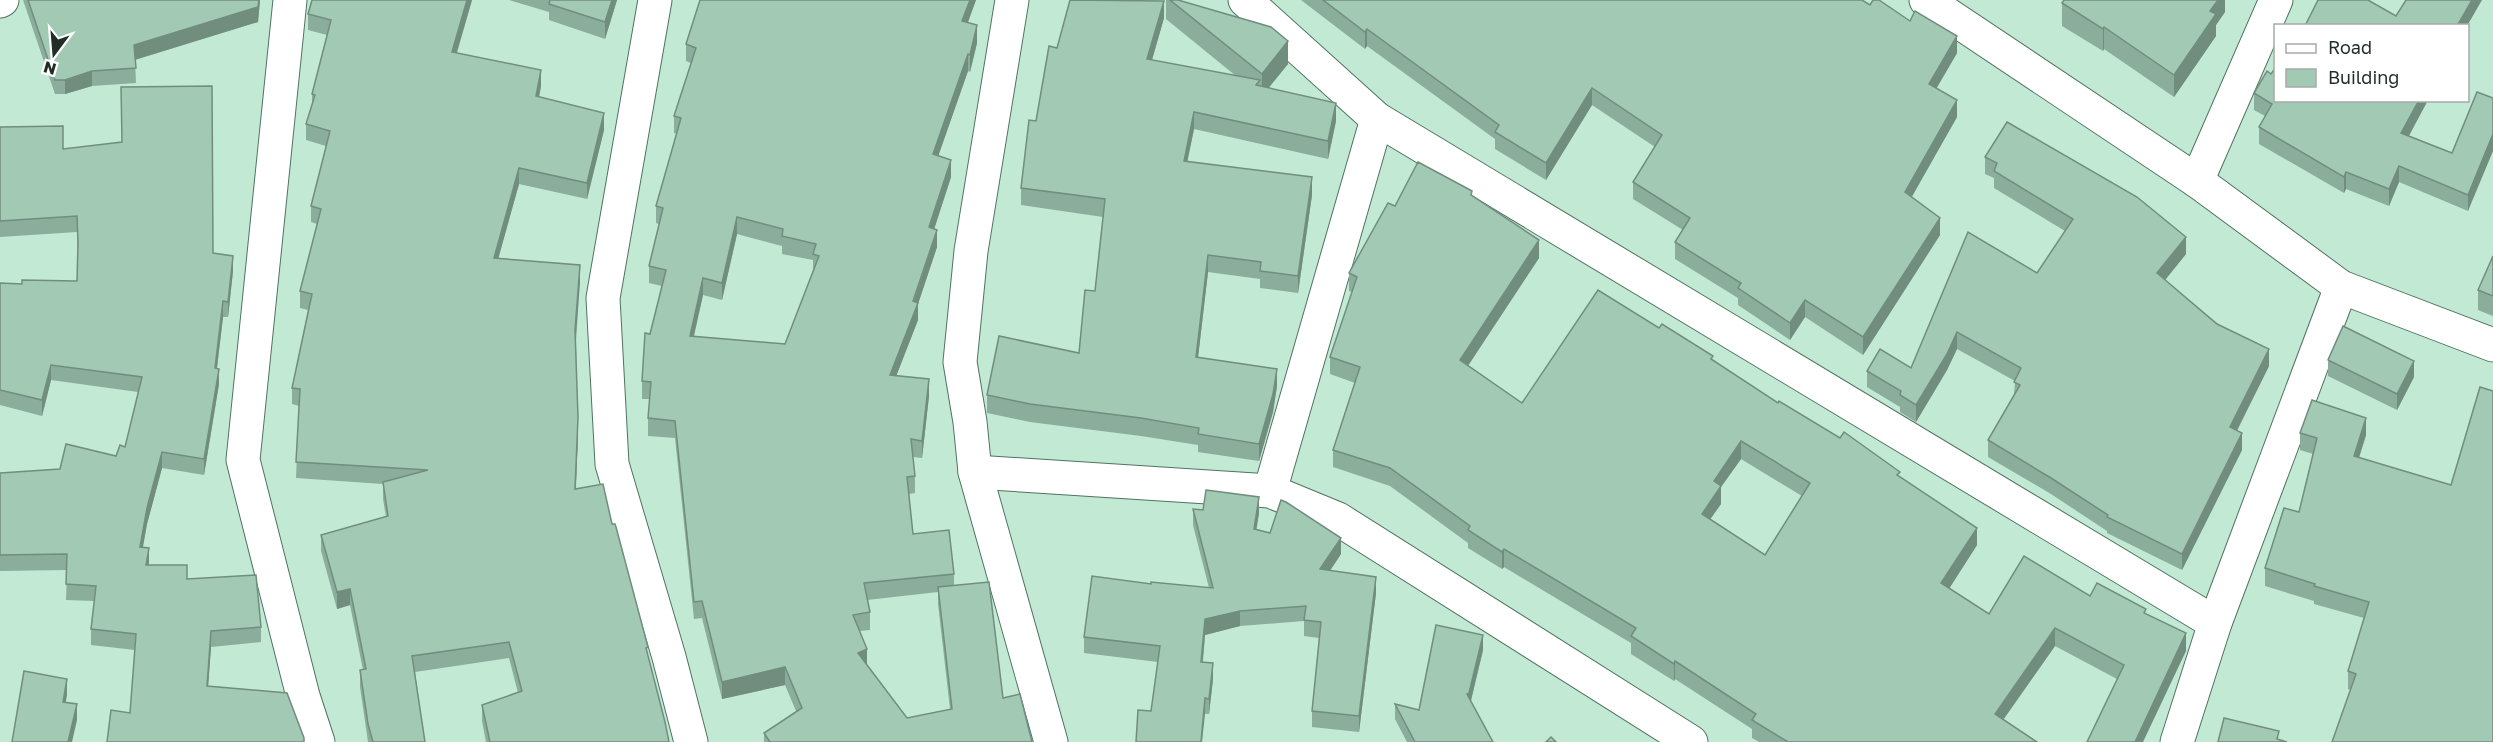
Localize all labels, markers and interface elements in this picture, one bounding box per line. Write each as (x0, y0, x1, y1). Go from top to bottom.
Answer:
north arrow (24, 24, 84, 84)
legend (2274, 24, 2469, 102)
text: Road (2328, 36, 2372, 58)
text: N (41, 57, 58, 80)
text: Building (2328, 66, 2399, 88)

